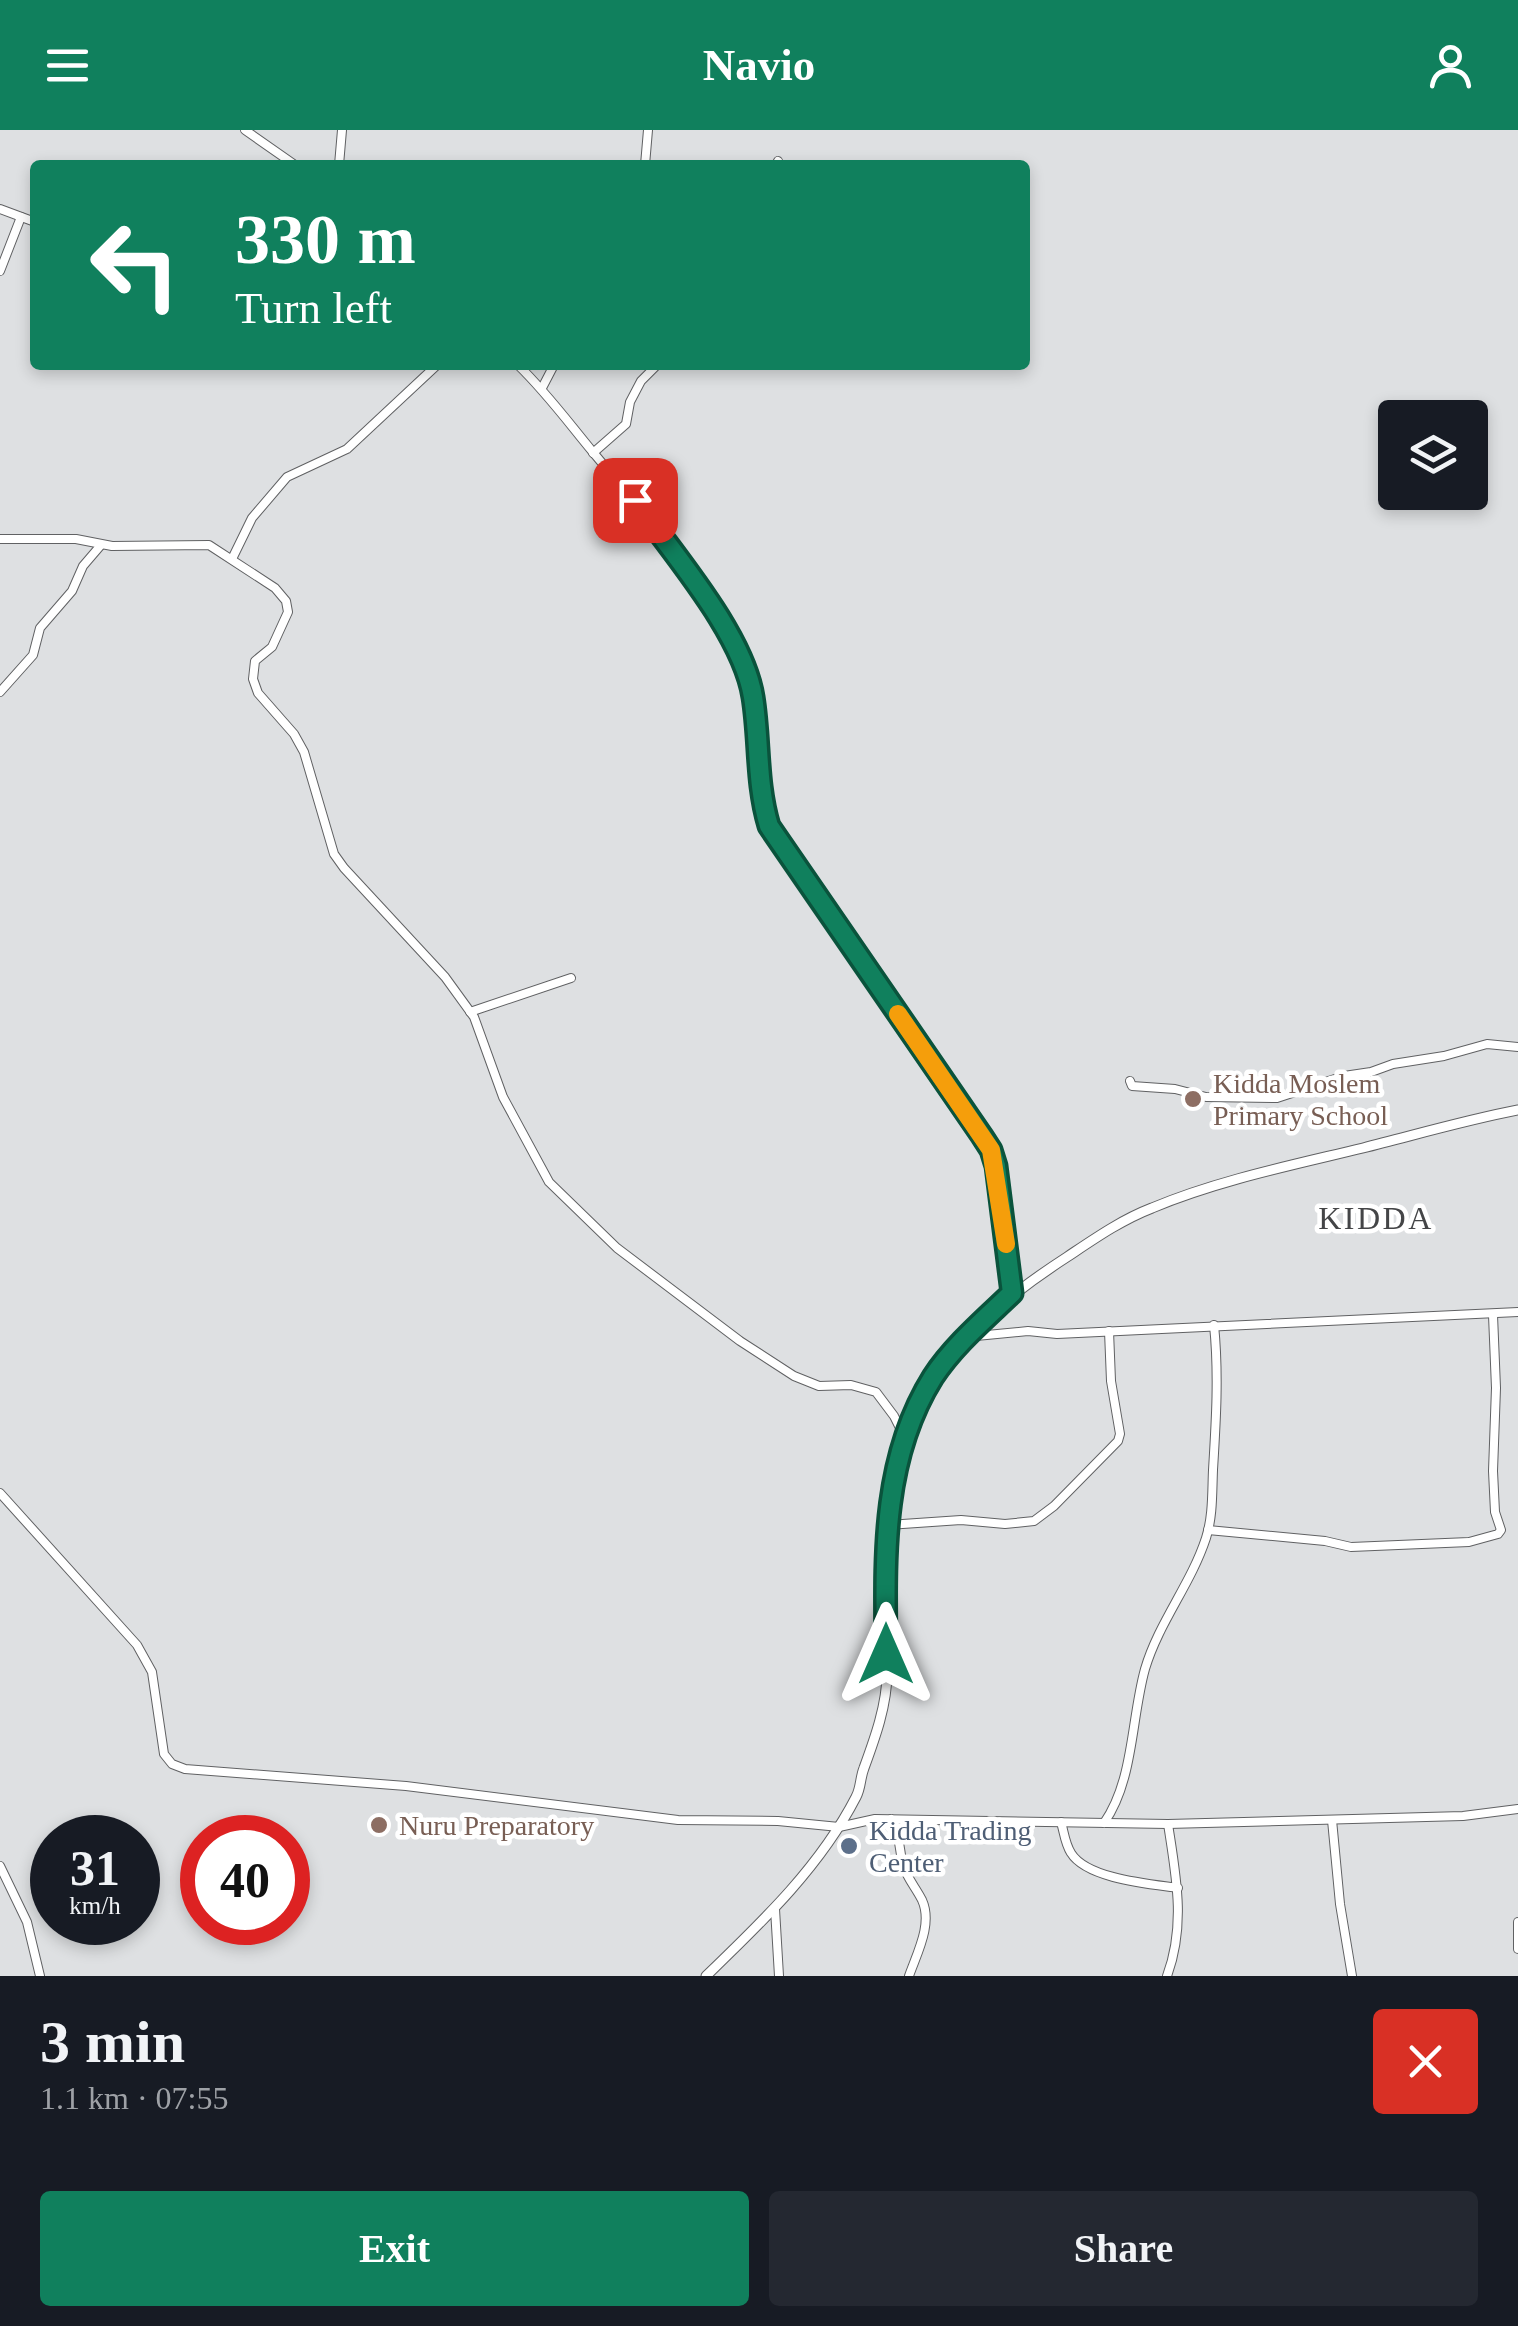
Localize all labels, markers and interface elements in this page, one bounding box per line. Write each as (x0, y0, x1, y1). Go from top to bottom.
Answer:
icon: menu (40, 38, 95, 93)
icon: person (1423, 38, 1478, 93)
text: Navio (703, 40, 815, 90)
icon: left (70, 200, 200, 330)
text: 330 m (235, 201, 416, 278)
text: Turn left (235, 283, 392, 333)
map controls (1378, 400, 1488, 510)
button: layers (1378, 400, 1488, 510)
pin (593, 458, 678, 543)
icon: arrive (608, 473, 663, 528)
place label: Kidda Moslem Primary School (1213, 1068, 1388, 1131)
marker: Kidda Moslem Primary School (1182, 1088, 1204, 1110)
district label: KIDDA (1318, 1200, 1434, 1236)
position arrow (834, 1602, 938, 1706)
place label: Nuru Preparatory (399, 1810, 594, 1841)
marker: Nuru Preparatory (368, 1814, 390, 1836)
speed limit sign: 40 (180, 1815, 310, 1945)
place label: Kidda Trading Center (869, 1815, 1032, 1878)
marker: Kidda Trading Center (838, 1835, 860, 1857)
text: 31 (70, 1840, 120, 1896)
text: km/h (69, 1892, 121, 1919)
text: 3 min (40, 2009, 185, 2075)
button: close (1373, 2009, 1478, 2114)
text: 1.1 km · 07:55 (40, 2080, 228, 2116)
button: Exit (40, 2191, 749, 2306)
button: Share (769, 2191, 1478, 2306)

